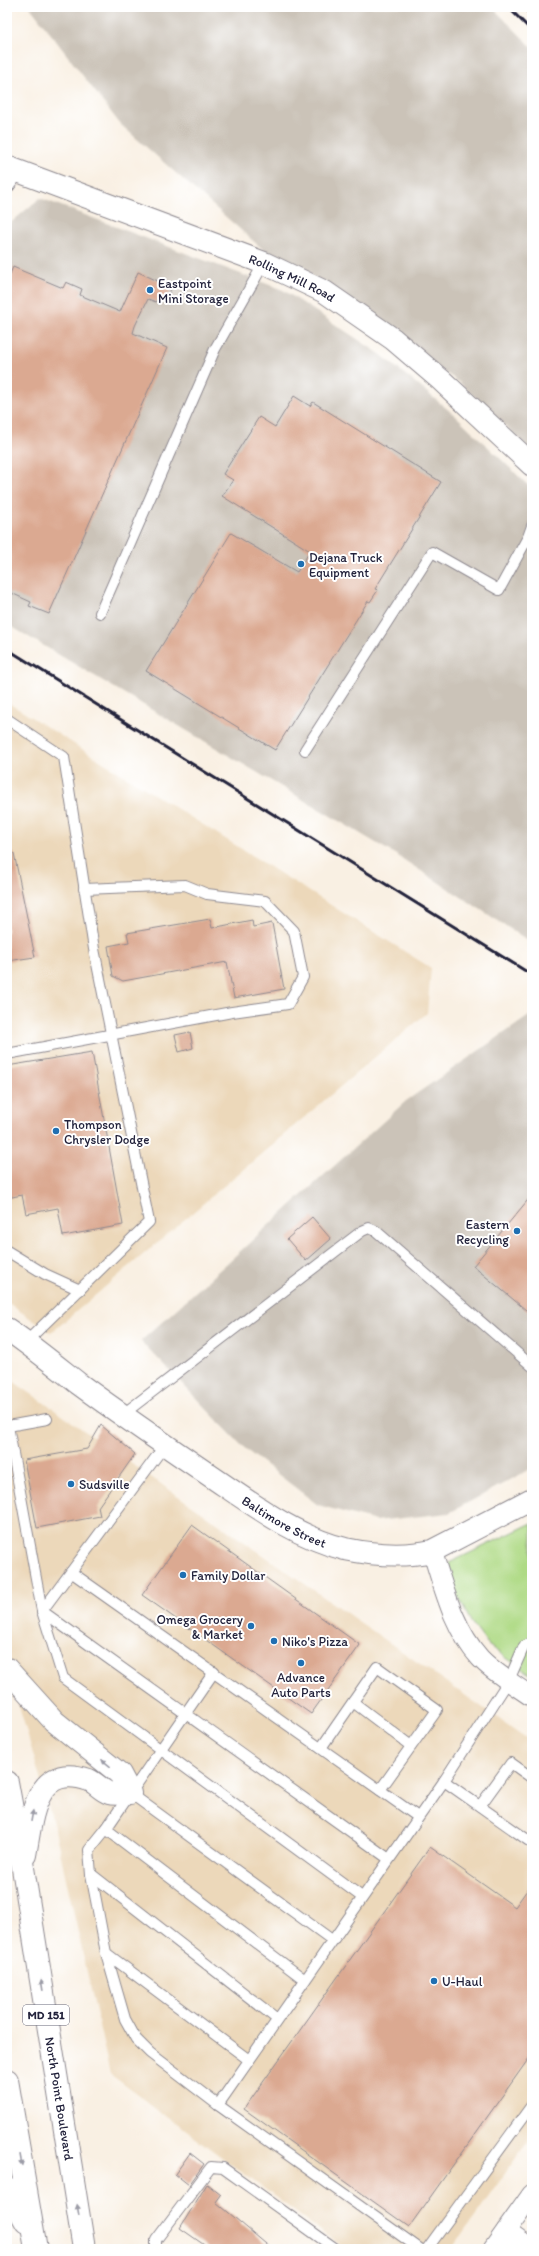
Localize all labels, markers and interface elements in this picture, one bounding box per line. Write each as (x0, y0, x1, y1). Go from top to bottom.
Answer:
street label: Rolling Mill Road (247, 251, 339, 305)
place label: Eastpoint Mini Storage (158, 276, 229, 306)
marker: Eastpoint Mini Storage (145, 285, 155, 295)
place label: Dejana Truck Equipment (309, 550, 383, 580)
marker: Dejana Truck Equipment (296, 559, 306, 569)
place label: Thompson Chrysler Dodge (64, 1117, 149, 1147)
marker: Thompson Chrysler Dodge (51, 1126, 61, 1136)
place label: Eastern Recycling (456, 1217, 510, 1247)
marker: Eastern Recycling (512, 1226, 522, 1236)
place label: Sudsville (79, 1477, 129, 1492)
marker: Sudsville (66, 1479, 76, 1489)
street label: Baltimore Street (239, 1492, 328, 1550)
place label: Family Dollar (191, 1568, 266, 1583)
marker: Family Dollar (178, 1570, 188, 1580)
place label: Omega Grocery & Market (156, 1612, 243, 1642)
marker: Omega Grocery & Market (246, 1621, 256, 1631)
place label: Niko's Pizza (282, 1634, 348, 1649)
marker: Niko's Pizza (269, 1636, 279, 1646)
marker: Advance Auto Parts (296, 1658, 306, 1668)
place label: Advance Auto Parts (271, 1670, 331, 1700)
one-way arrow (101, 1759, 112, 1768)
one-way arrow (29, 1810, 35, 1822)
place label: U-Haul (442, 1974, 483, 1989)
marker: U-Haul (429, 1976, 439, 1986)
one-way arrow (39, 1979, 45, 1991)
road number: MD 151 (23, 2005, 69, 2025)
street label: North Point Boulevard (43, 2036, 77, 2161)
one-way arrow (18, 2154, 24, 2166)
one-way arrow (74, 2204, 80, 2217)

